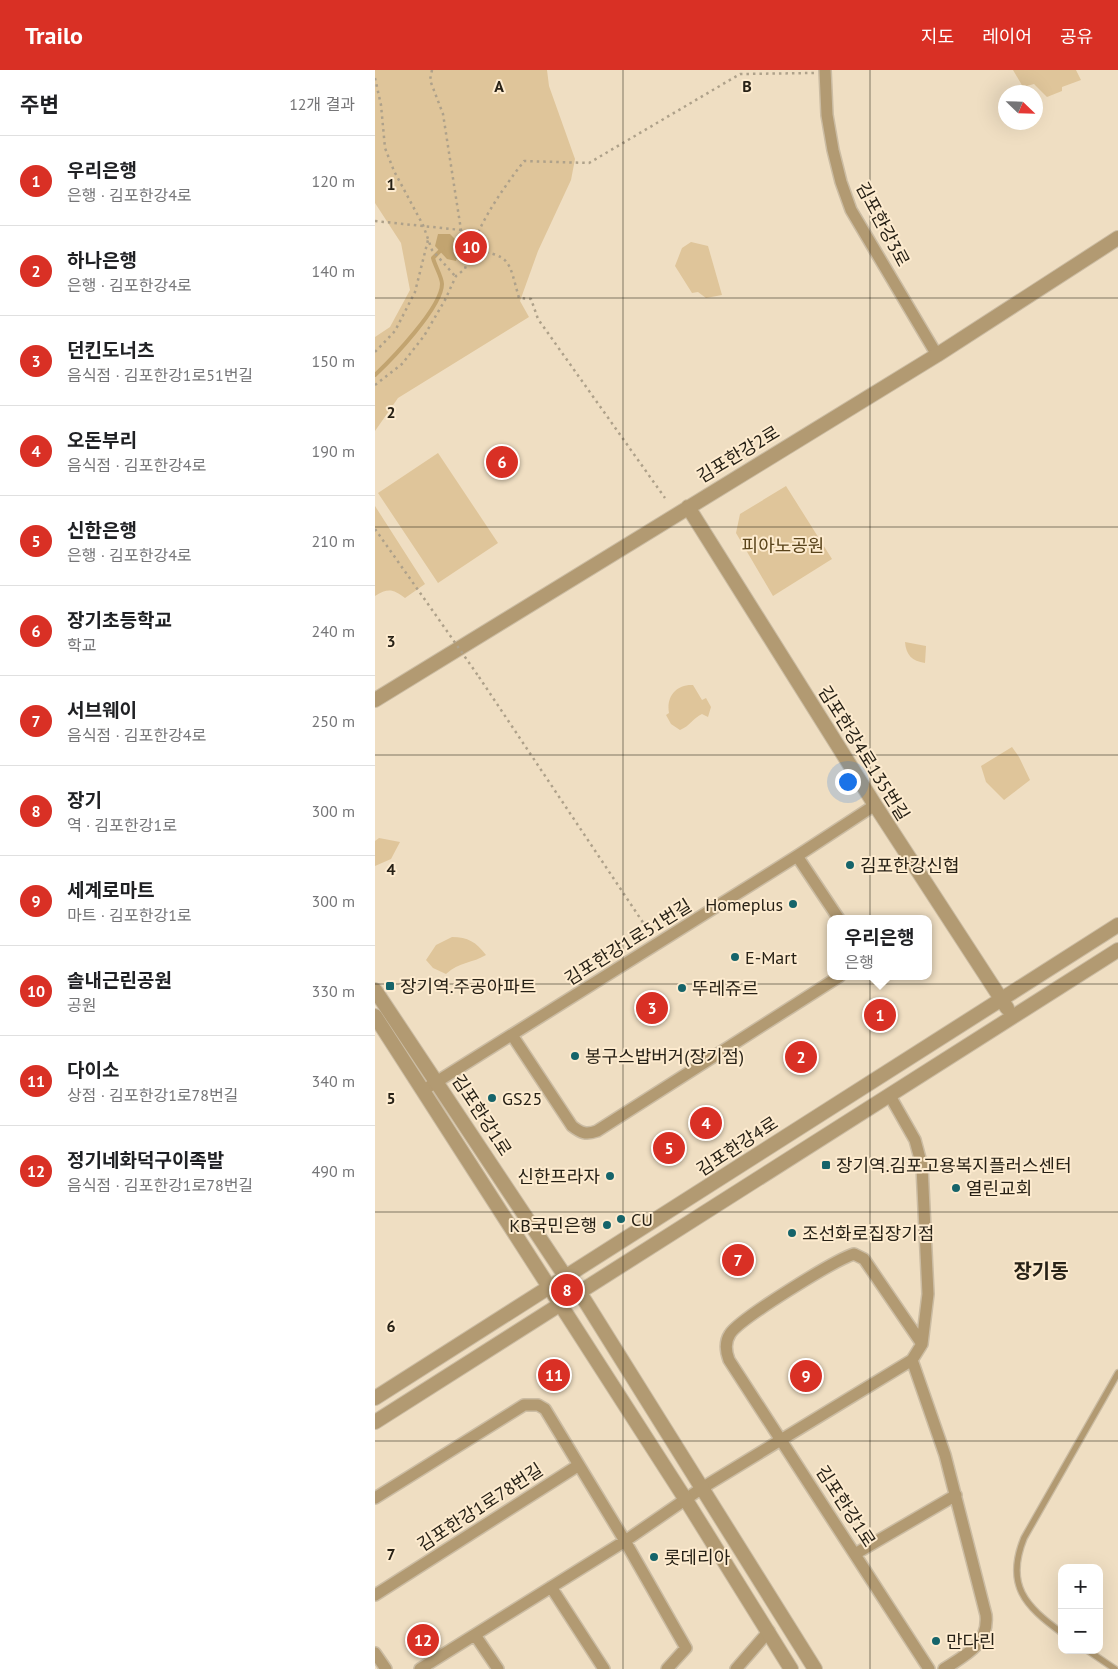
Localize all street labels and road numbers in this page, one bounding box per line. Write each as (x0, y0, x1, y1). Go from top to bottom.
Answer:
street label: 김포한강3로 (851, 178, 915, 270)
street label: 김포한강2로 (692, 420, 784, 488)
street label: 김포한강4로135번길 (813, 681, 915, 825)
street label: 김포한강1로51번길 (560, 894, 696, 990)
street label: 김포한강1로 (447, 1070, 517, 1160)
street label: 김포한강4로 (692, 1112, 782, 1180)
street label: 김포한강1로78번길 (413, 1458, 547, 1556)
street label: 김포한강1로 (811, 1461, 881, 1551)

